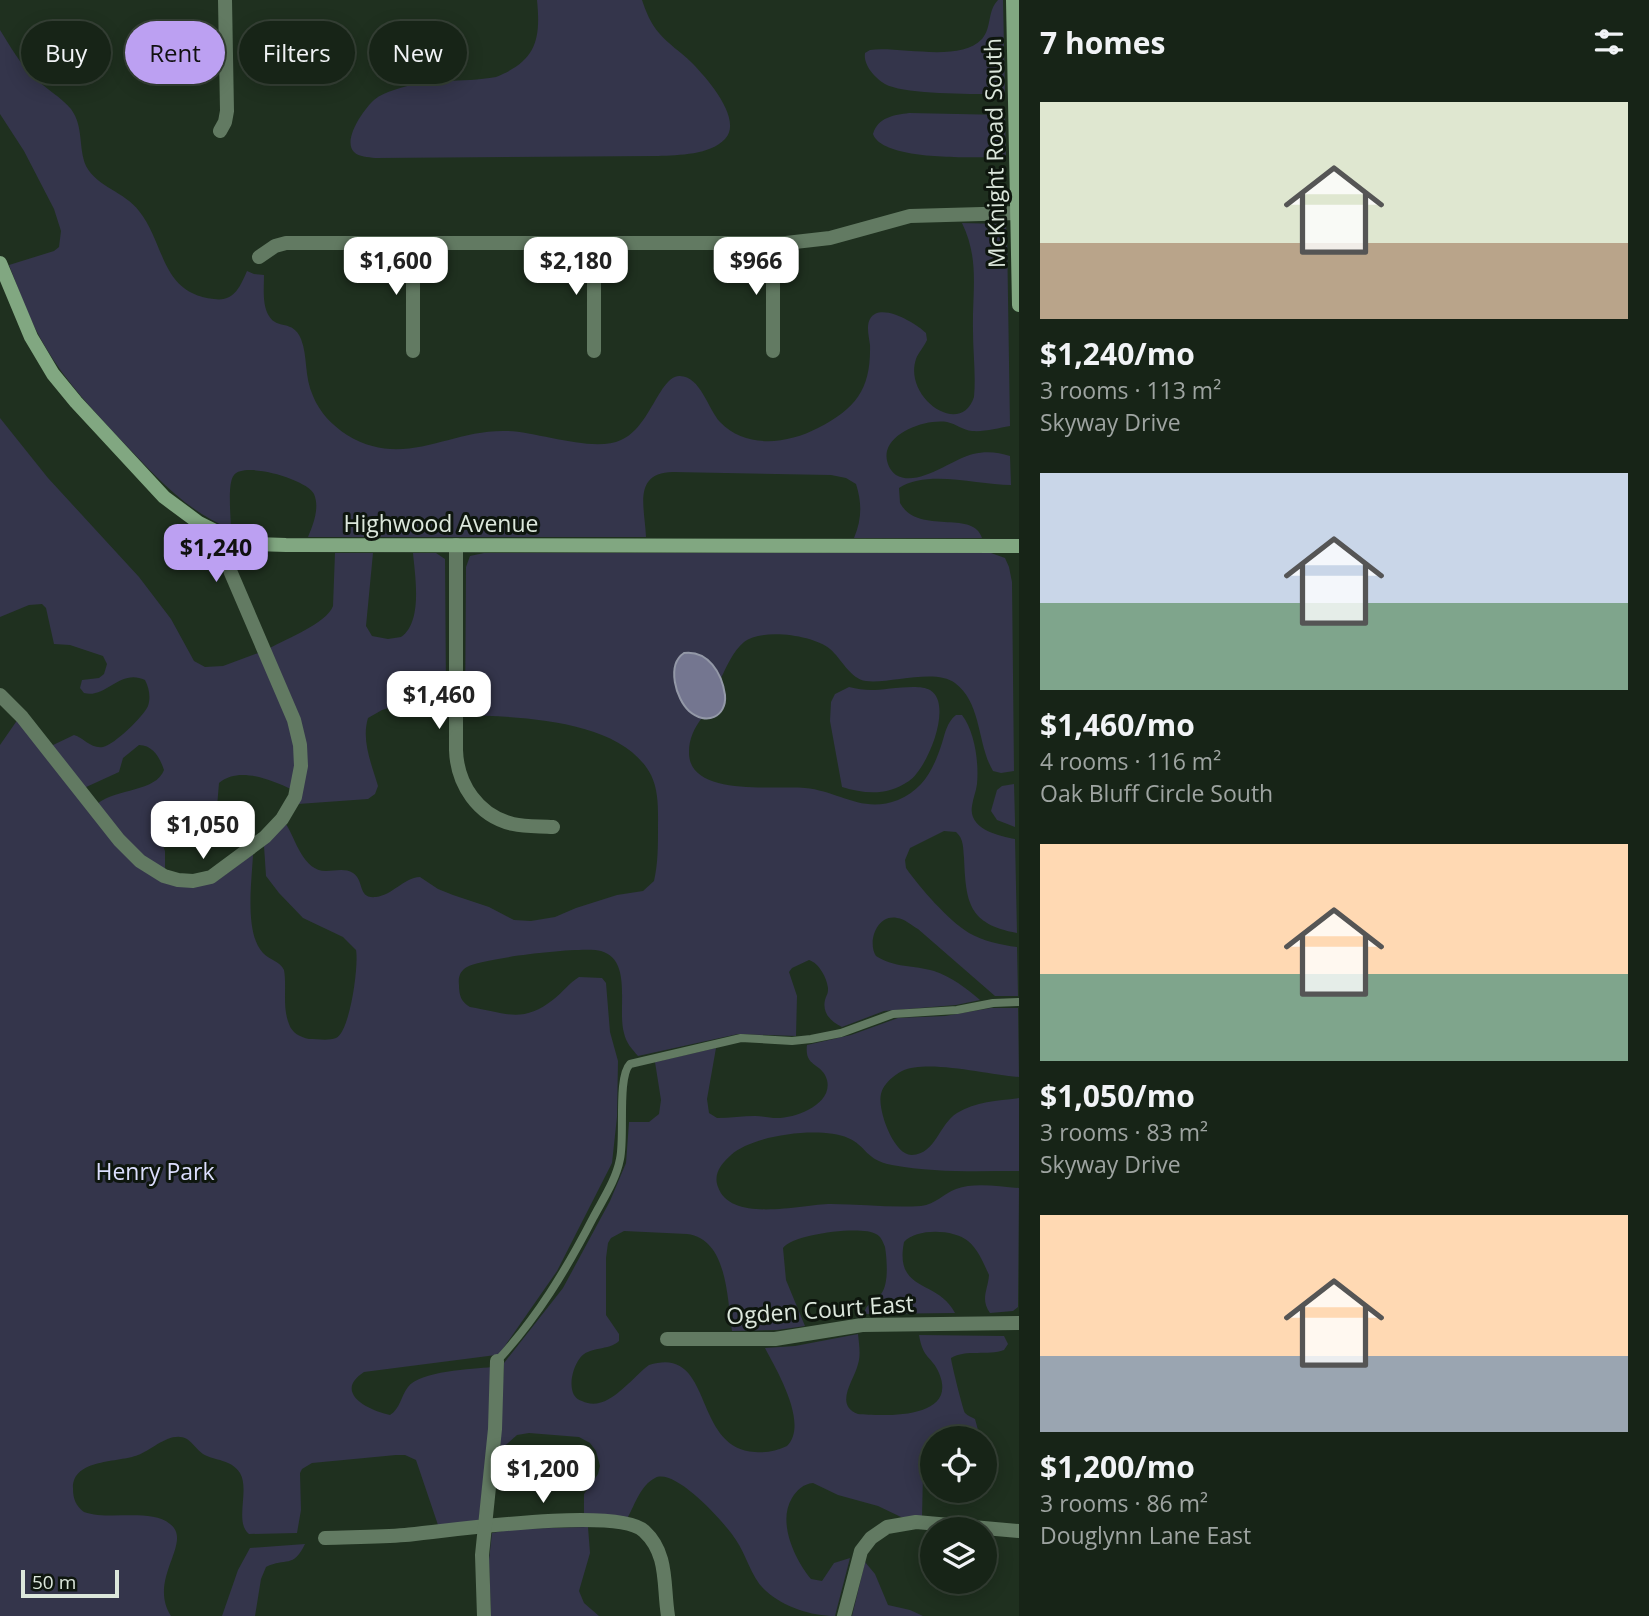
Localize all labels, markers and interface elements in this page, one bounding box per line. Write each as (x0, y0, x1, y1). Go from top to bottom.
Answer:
chip: Buy (21, 21, 111, 84)
chip: Rent (125, 21, 225, 84)
chip: Filters (239, 21, 355, 84)
chip: New (369, 21, 467, 84)
text: 7 homes (1040, 22, 1165, 63)
icon: filters (1590, 23, 1628, 61)
street label: McKnight Road South (976, 38, 1012, 268)
icon: home (1271, 147, 1397, 273)
pin: $1,600 (339, 238, 453, 297)
pin: $2,180 (519, 238, 633, 297)
pin: $966 (715, 238, 797, 297)
text: $1,600 (360, 244, 432, 276)
text: $2,180 (540, 244, 612, 276)
text: $966 (730, 244, 782, 276)
text: $1,240/mo (1040, 333, 1195, 374)
text: 3 rooms · 113 m² (1040, 374, 1221, 406)
text: Skyway Drive (1040, 406, 1181, 438)
street label: Highwood Avenue (344, 507, 538, 539)
icon: home (1271, 518, 1397, 644)
pin: $1,240 (159, 524, 273, 584)
text: $1,240 (180, 531, 252, 563)
pin: $1,460 (382, 672, 496, 731)
text: $1,460 (403, 678, 475, 710)
text: $1,460/mo (1040, 704, 1195, 745)
text: 4 rooms · 116 m² (1040, 745, 1221, 777)
text: Oak Bluff Circle South (1040, 777, 1273, 809)
pin: $1,050 (146, 802, 260, 861)
text: $1,050 (167, 808, 239, 840)
icon: home (1271, 889, 1397, 1015)
text: $1,050/mo (1040, 1075, 1195, 1116)
text: 3 rooms · 83 m² (1040, 1116, 1208, 1148)
text: Skyway Drive (1040, 1148, 1181, 1180)
park label: Henry Park (96, 1155, 214, 1187)
icon: home (1271, 1260, 1397, 1386)
street label: Ogden Court East (725, 1286, 915, 1332)
map controls (920, 1426, 997, 1594)
button: locate (920, 1426, 997, 1503)
pin: $1,200 (486, 1446, 600, 1505)
text: $1,200/mo (1040, 1446, 1195, 1487)
text: $1,200 (507, 1452, 579, 1484)
text: 3 rooms · 86 m² (1040, 1487, 1208, 1519)
button: layers (920, 1517, 997, 1594)
text: Douglynn Lane East (1040, 1519, 1251, 1551)
scale bar (21, 1567, 119, 1599)
text: 50 m (32, 1569, 76, 1595)

